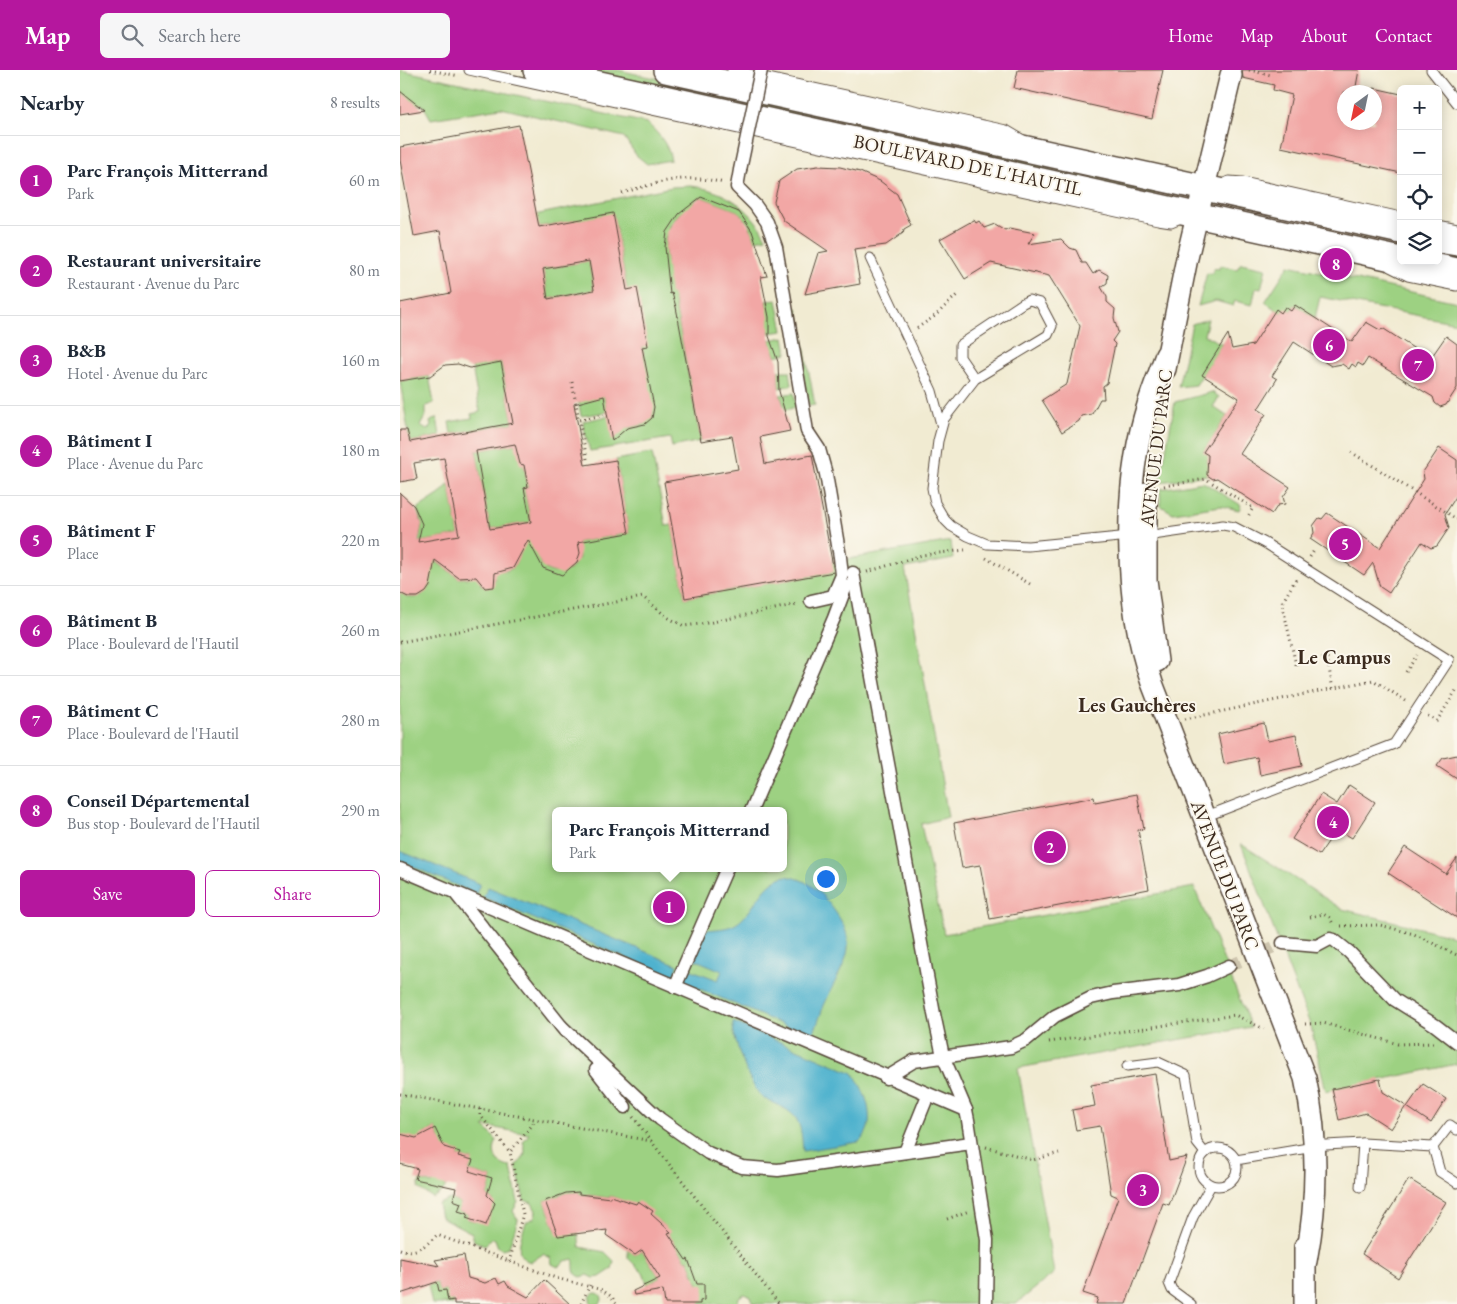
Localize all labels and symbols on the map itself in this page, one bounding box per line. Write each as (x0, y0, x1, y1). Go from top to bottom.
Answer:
north arrow (1337, 85, 1382, 130)
street label: BOULEVARD DE L'HAUTIL (851, 129, 1085, 201)
pin: 8 (1320, 245, 1352, 283)
pin: 6 (1313, 326, 1345, 364)
pin: 7 (1402, 346, 1434, 384)
street label: AVENUE DU PARC (1134, 368, 1178, 529)
pin: 5 (1329, 525, 1361, 563)
district label: Le Campus (1297, 644, 1391, 670)
district label: Les Gauchères (1078, 692, 1196, 718)
street label: AVENUE DU PARC (1185, 796, 1265, 954)
pin: 4 (1317, 803, 1349, 841)
pin: 2 (1034, 828, 1066, 866)
your location (813, 866, 839, 892)
pin: 1 (653, 888, 685, 926)
pin: 3 (1127, 1171, 1159, 1209)

